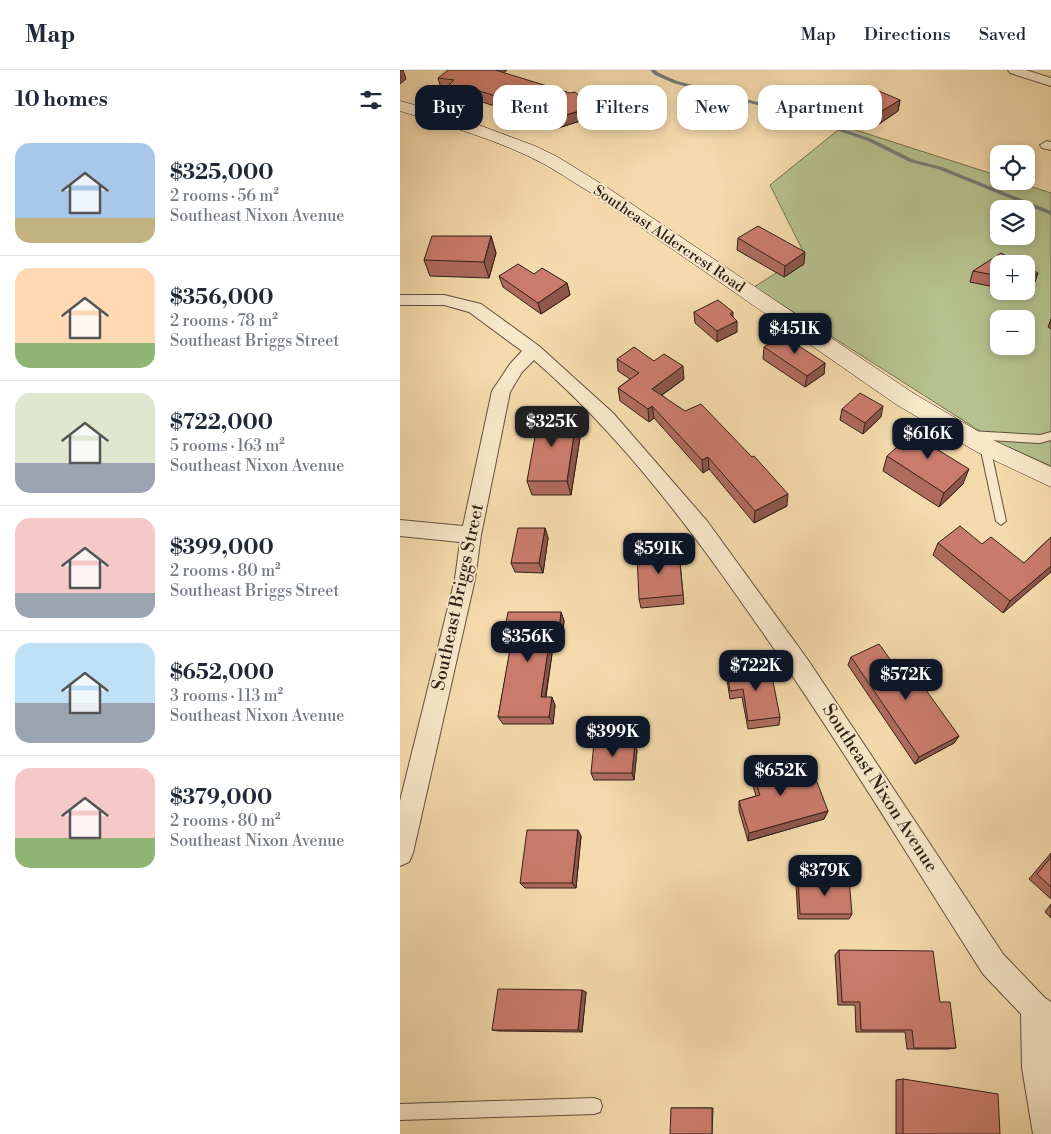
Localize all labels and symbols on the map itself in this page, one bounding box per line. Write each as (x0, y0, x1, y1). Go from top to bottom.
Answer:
street label: Southeast Aldercrest Road (590, 181, 749, 297)
pin: $451K (760, 312, 830, 355)
pin: $325K (517, 406, 587, 448)
pin: $616K (893, 418, 963, 460)
street label: Southeast Briggs Street (427, 501, 489, 692)
pin: $591K (624, 532, 694, 575)
pin: $356K (493, 620, 563, 663)
pin: $722K (721, 650, 791, 692)
pin: $572K (871, 658, 941, 701)
street label: Southeast Nixon Avenue (817, 699, 943, 877)
pin: $399K (578, 716, 648, 758)
pin: $652K (746, 754, 816, 797)
pin: $379K (790, 854, 860, 897)

